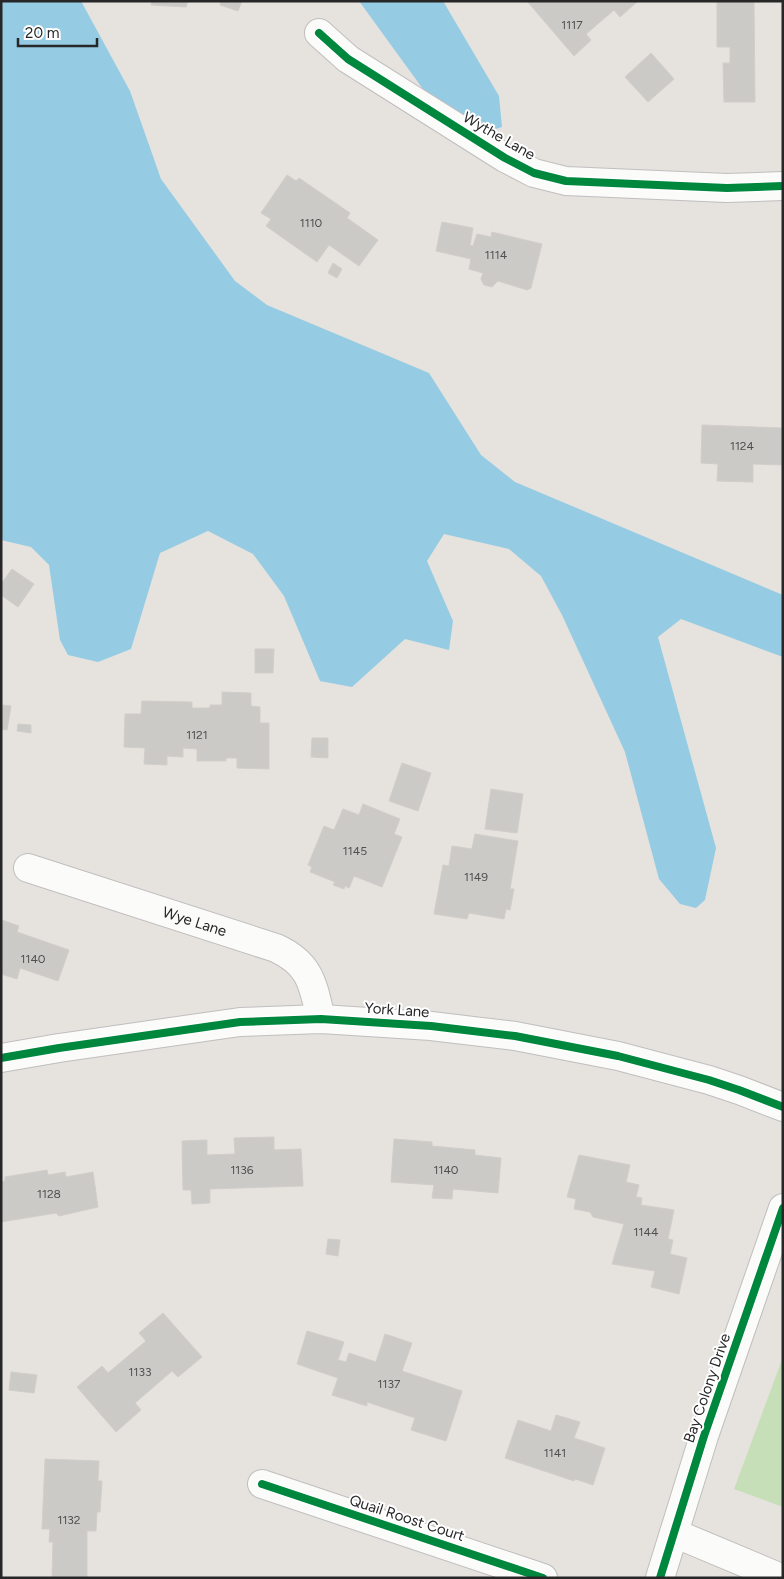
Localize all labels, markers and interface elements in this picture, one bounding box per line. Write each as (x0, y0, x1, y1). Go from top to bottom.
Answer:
scale bar (18, 15, 96, 47)
house number: 1117 (561, 18, 583, 32)
text: 20 m (25, 24, 59, 42)
street label: Wythe Lane (460, 108, 538, 164)
house number: 1110 (300, 216, 323, 230)
house number: 1114 (485, 248, 508, 262)
house number: 1124 (730, 439, 755, 453)
house number: 1121 (186, 728, 208, 742)
house number: 1145 (343, 844, 367, 858)
house number: 1149 (464, 870, 488, 884)
street label: Wye Lane (160, 903, 229, 940)
house number: 1140 (20, 952, 46, 966)
street label: York Lane (364, 999, 430, 1021)
house number: 1136 (230, 1163, 254, 1177)
house number: 1140 (433, 1163, 459, 1177)
house number: 1128 (37, 1187, 61, 1201)
house number: 1144 (634, 1225, 659, 1239)
street label: Bay Colony Drive (680, 1331, 734, 1445)
house number: 1133 (129, 1365, 151, 1379)
house number: 1137 (378, 1377, 401, 1391)
house number: 1141 (544, 1446, 566, 1460)
street label: Quail Roost Court (347, 1491, 467, 1545)
house number: 1132 (57, 1513, 81, 1527)

